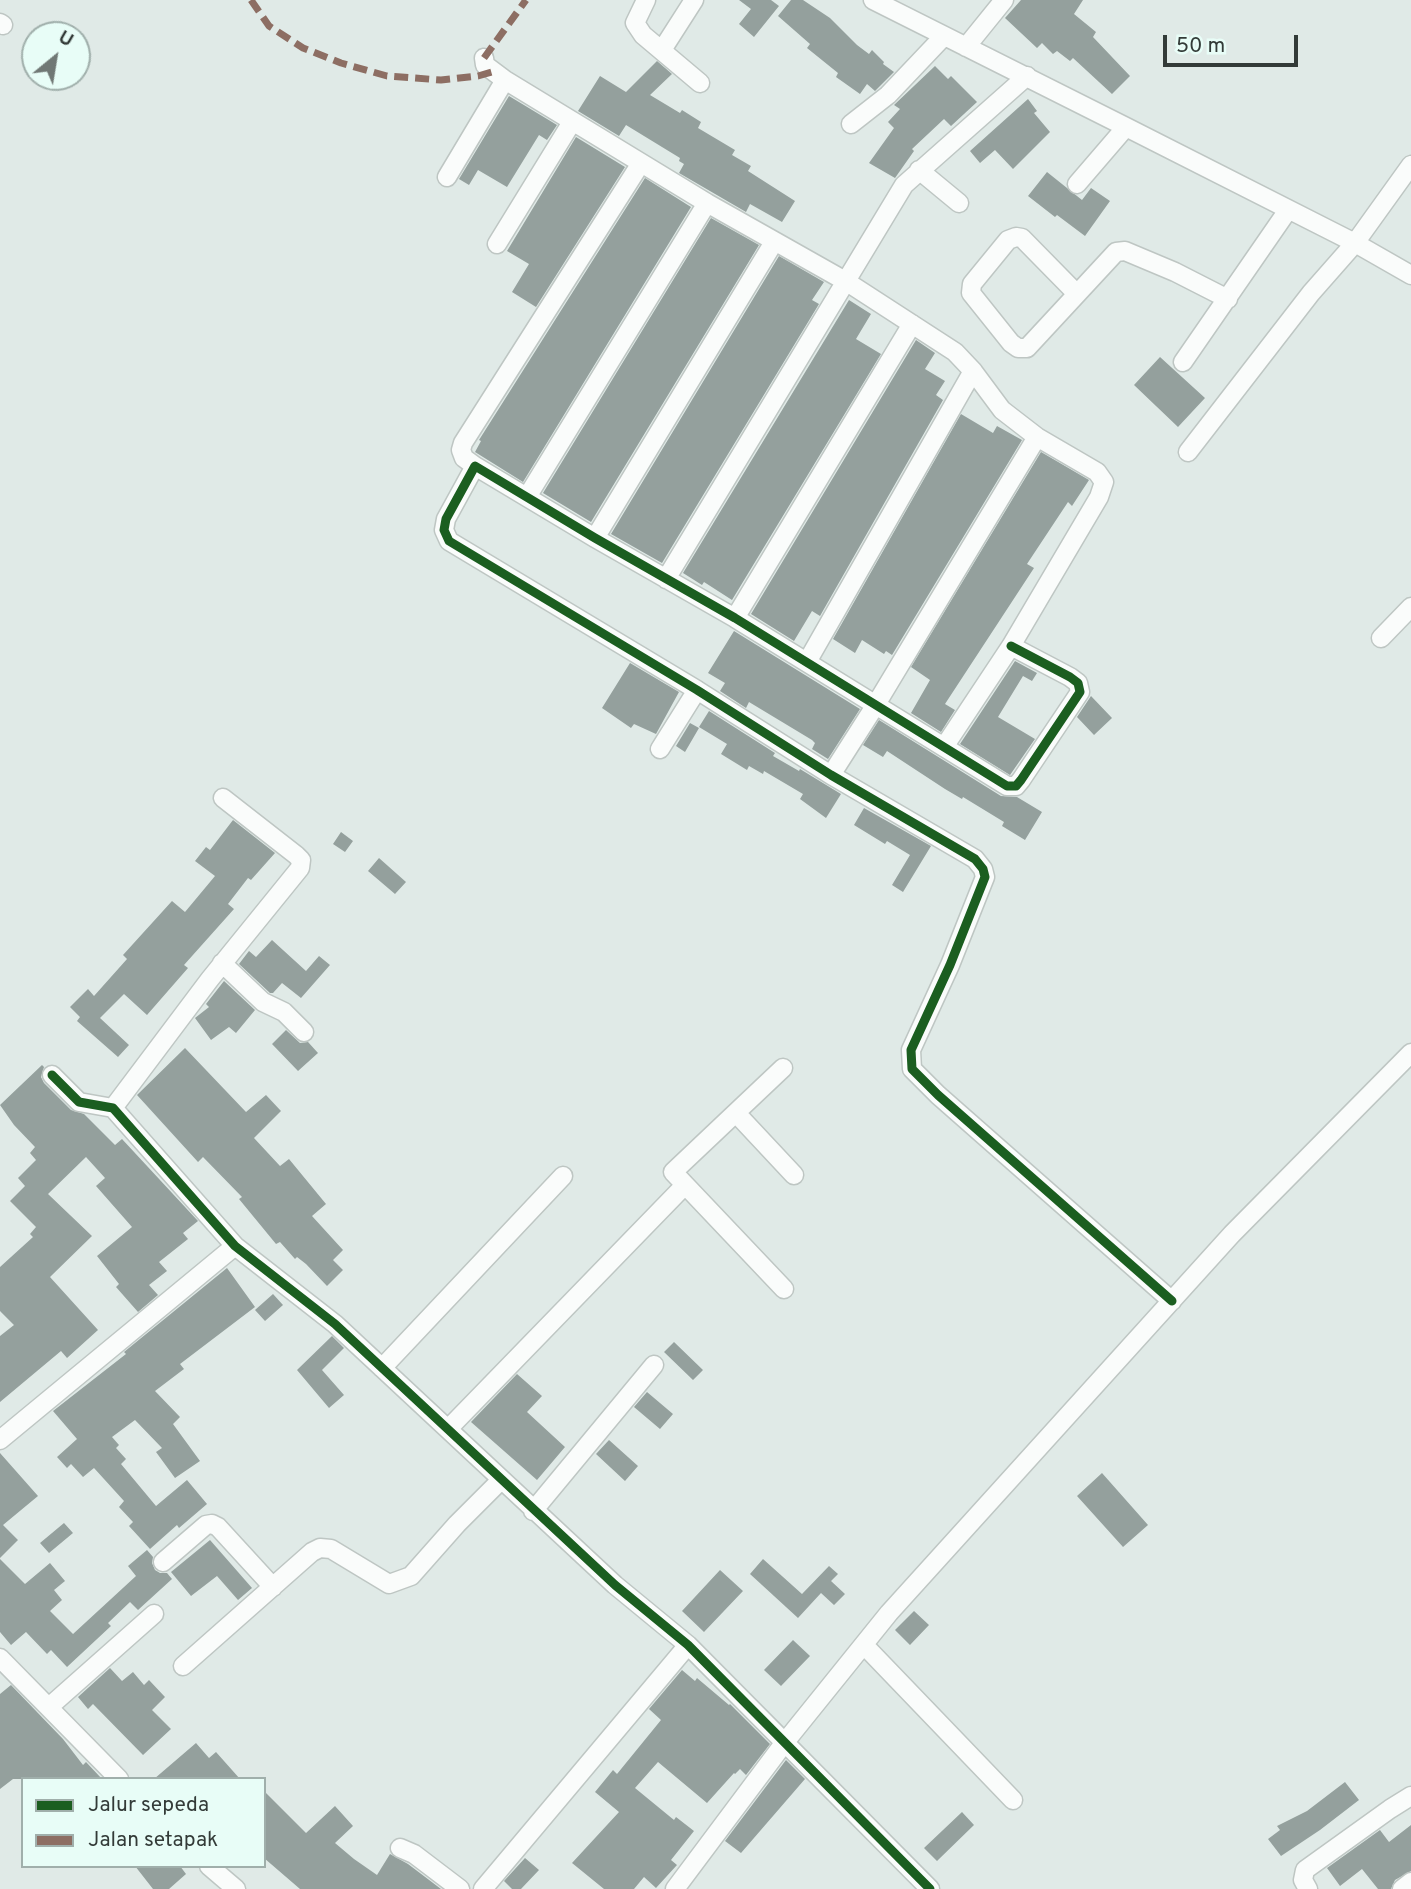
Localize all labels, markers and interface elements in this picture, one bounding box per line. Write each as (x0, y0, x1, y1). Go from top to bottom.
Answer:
north arrow (21, 21, 91, 91)
scale bar (1166, 21, 1301, 65)
text: U (54, 26, 77, 53)
text: 50 m (1176, 33, 1225, 60)
legend (21, 1777, 266, 1868)
text: Jalur sepeda (88, 1792, 209, 1819)
text: Jalan setapak (88, 1827, 218, 1854)

